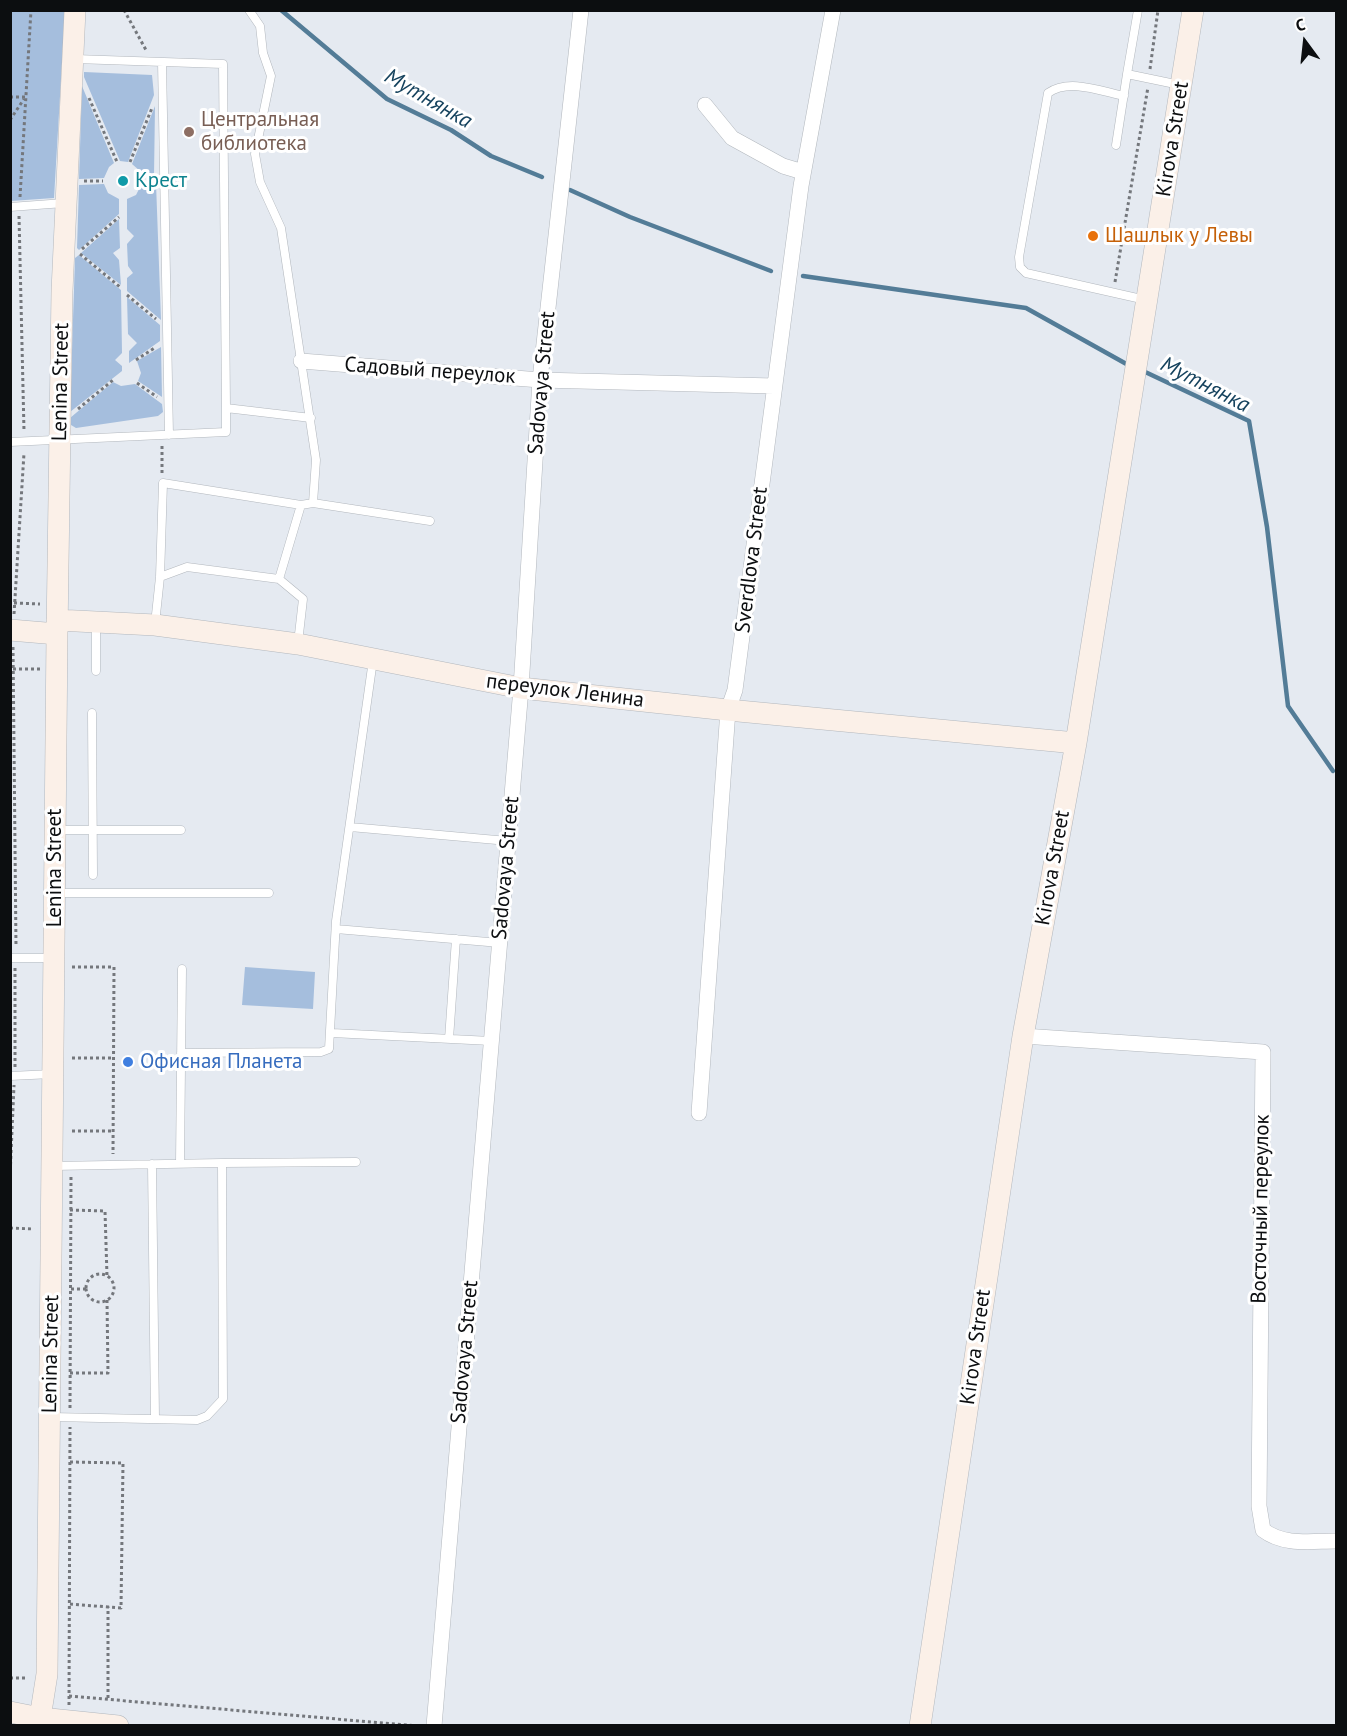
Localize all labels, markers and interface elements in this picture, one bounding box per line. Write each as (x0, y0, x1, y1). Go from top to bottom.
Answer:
north arrow (1275, 12, 1335, 72)
text: С (1293, 14, 1307, 35)
water label: Мутнянка (380, 63, 476, 135)
street label: Kirova Street (1151, 80, 1195, 198)
place label: Центральная библиотека (201, 107, 319, 157)
marker: Центральная библиотека (182, 125, 196, 139)
place label: Крест (135, 168, 187, 194)
marker: Крест (116, 174, 130, 188)
place label: Шашлык у Левы (1105, 223, 1253, 249)
marker: Шашлык у Левы (1086, 229, 1100, 243)
street label: Sadovaya Street (523, 310, 561, 456)
street label: Lenina Street (47, 323, 75, 441)
water label: Мутнянка (1156, 351, 1254, 419)
street label: Садовый переулок (344, 352, 516, 390)
street label: Sverdlova Street (731, 485, 773, 635)
street label: переулок Ленина (485, 669, 645, 713)
street label: Sadovaya Street (487, 795, 525, 941)
street label: Lenina Street (42, 809, 68, 927)
street label: Kirova Street (1030, 809, 1076, 927)
place label: Офисная Планета (140, 1049, 303, 1075)
marker: Офисная Планета (121, 1055, 135, 1069)
street label: Восточный переулок (1247, 1114, 1275, 1304)
street label: Sadovaya Street (446, 1279, 484, 1425)
street label: Kirova Street (955, 1288, 997, 1406)
street label: Lenina Street (37, 1295, 65, 1413)

